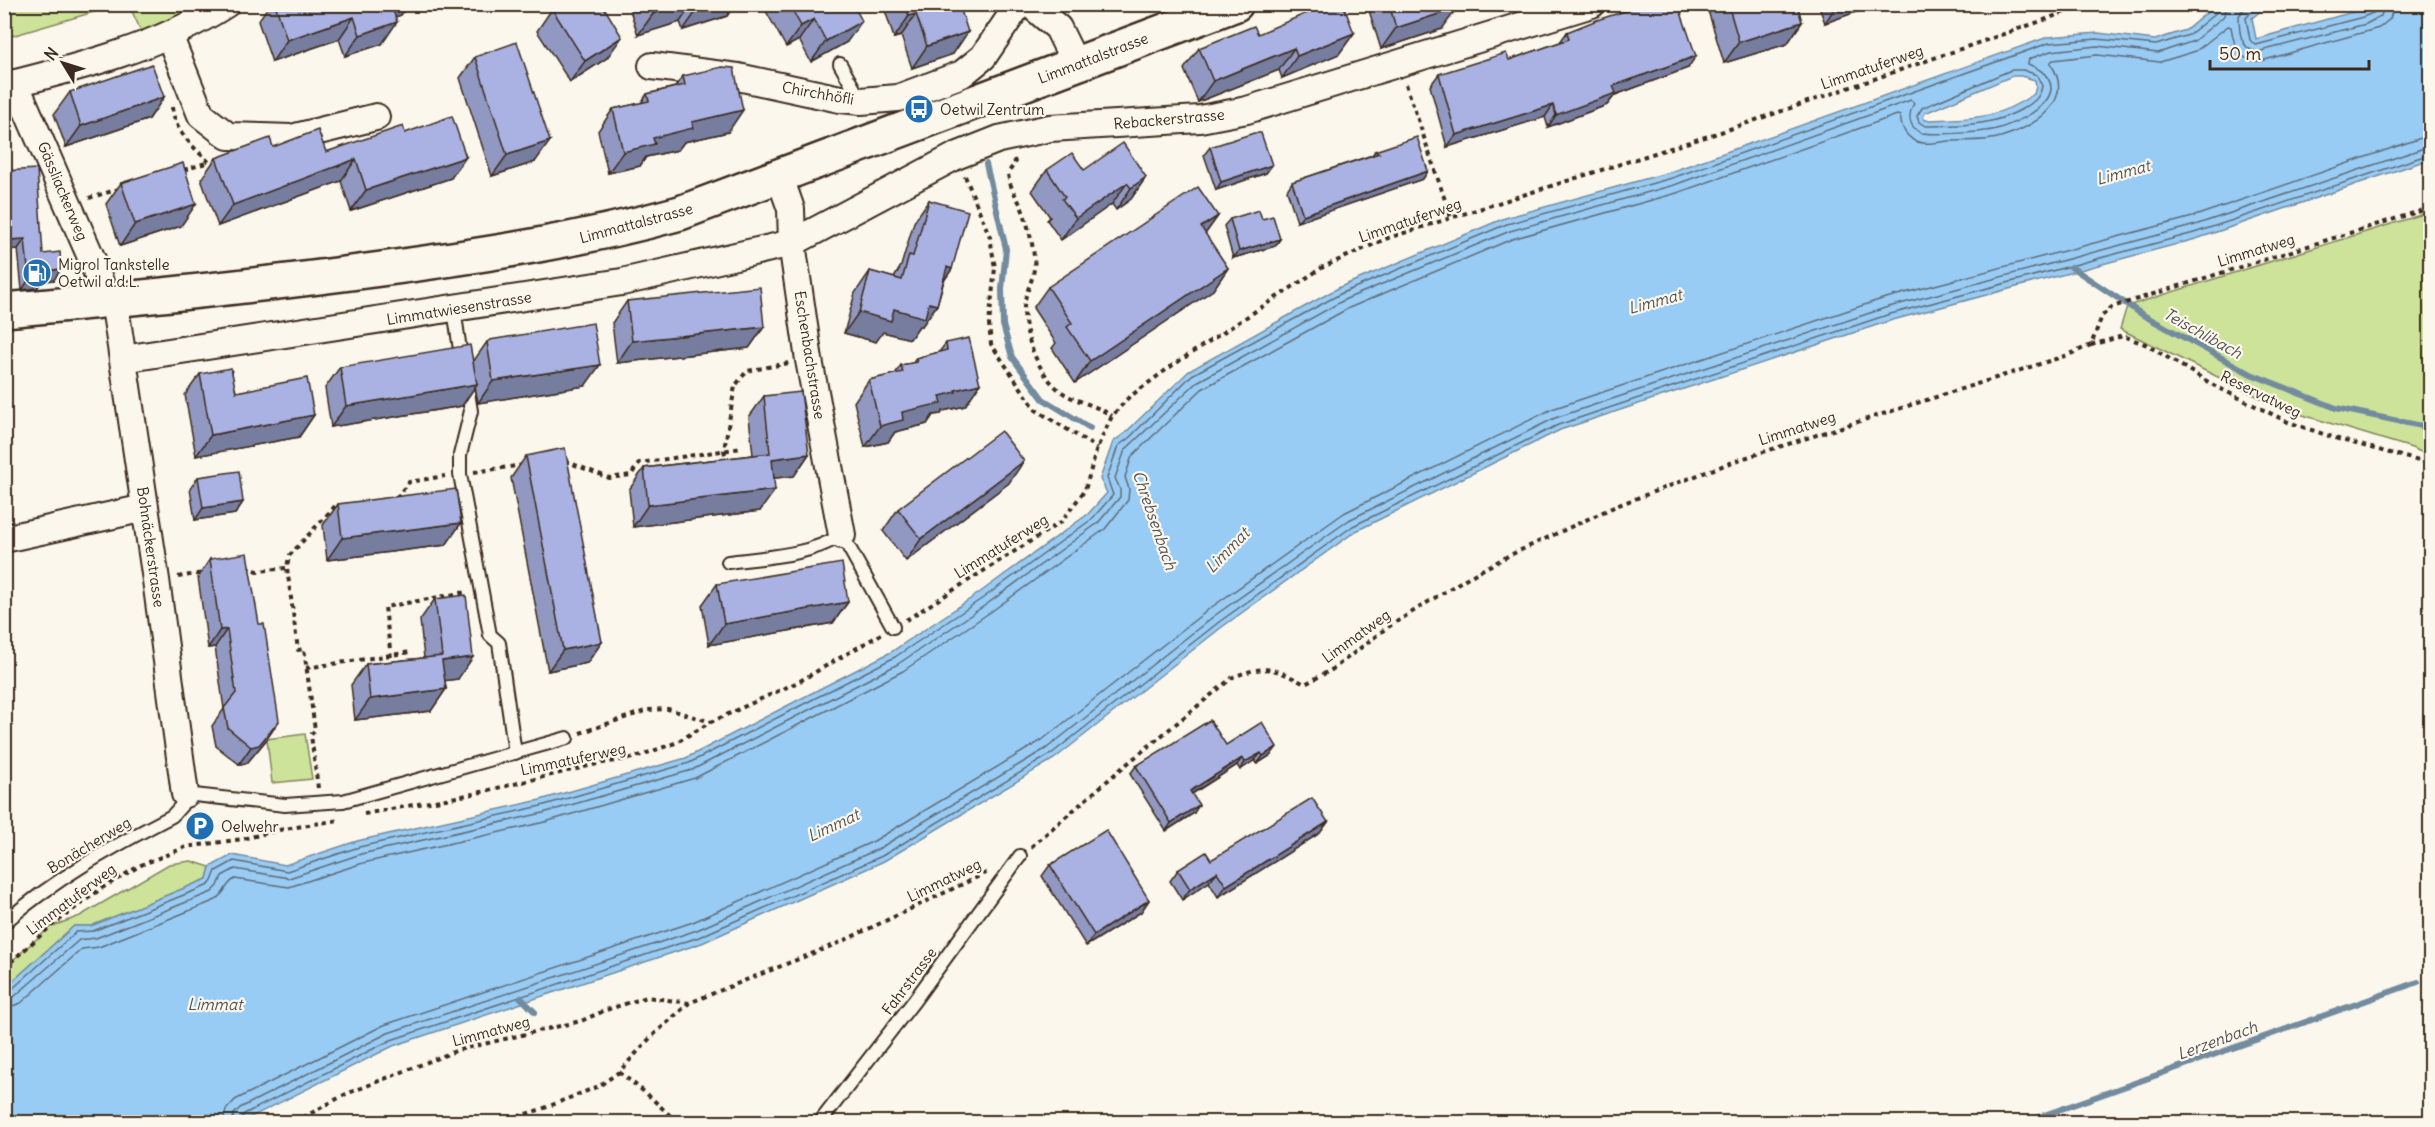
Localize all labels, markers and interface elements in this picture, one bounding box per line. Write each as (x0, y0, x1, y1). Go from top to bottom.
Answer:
street label: Limmattalstrasse (1035, 28, 1151, 88)
north arrow (33, 33, 93, 93)
scale bar (2210, 33, 2369, 71)
street label: Limmatuferweg (1818, 41, 1926, 93)
text: 50 m (2219, 42, 2261, 65)
text: N (40, 43, 62, 64)
street label: Chirchhöfli (781, 77, 855, 109)
bus stop icon: Oetwil Zentrum (903, 93, 935, 125)
place label: Oetwil Zentrum (940, 100, 1045, 119)
street label: Rebackerstrasse (1113, 105, 1225, 133)
street label: Gässliackerweg (34, 139, 92, 243)
water label: Limmat (2094, 155, 2155, 189)
street label: Limmatuferweg (1356, 194, 1464, 246)
street label: Limmattalstrasse (577, 199, 695, 247)
street label: Limmatweg (2215, 229, 2297, 271)
place label: Migrol Tankstelle Oetwil a.d.L. (58, 255, 170, 291)
fuel station icon: Migrol Tankstelle Oetwil a.d.L. (21, 257, 53, 289)
water label: Limmat (1626, 284, 1687, 318)
street label: Limmatwiesenstrasse (385, 287, 533, 329)
street label: Eschenbachstrasse (790, 289, 830, 421)
water label: Teischlibach (2160, 303, 2246, 363)
street label: Reservatweg (2218, 366, 2304, 422)
street label: Limmatweg (1756, 407, 1838, 449)
water label: Chrebsenbach (1129, 468, 1182, 573)
street label: Bohnäckerstrasse (133, 485, 169, 609)
street label: Limmatuferweg (951, 510, 1051, 582)
water label: Limmat (1201, 521, 1255, 577)
street label: Limmatweg (1318, 605, 1394, 667)
street label: Limmatuferweg (519, 739, 627, 779)
water label: Limmat (804, 803, 864, 846)
parking icon: Oelwehr (184, 810, 216, 842)
street label: Bonächerweg (44, 813, 134, 877)
place label: Oelwehr (221, 817, 279, 836)
street label: Limmatweg (904, 854, 984, 906)
street label: Limmatuferweg (22, 859, 120, 939)
street label: Fahrstrasse (878, 944, 940, 1018)
water label: Limmat (188, 994, 245, 1014)
street label: Limmatweg (450, 1012, 532, 1050)
water label: Lerzenbach (2174, 1016, 2261, 1064)

